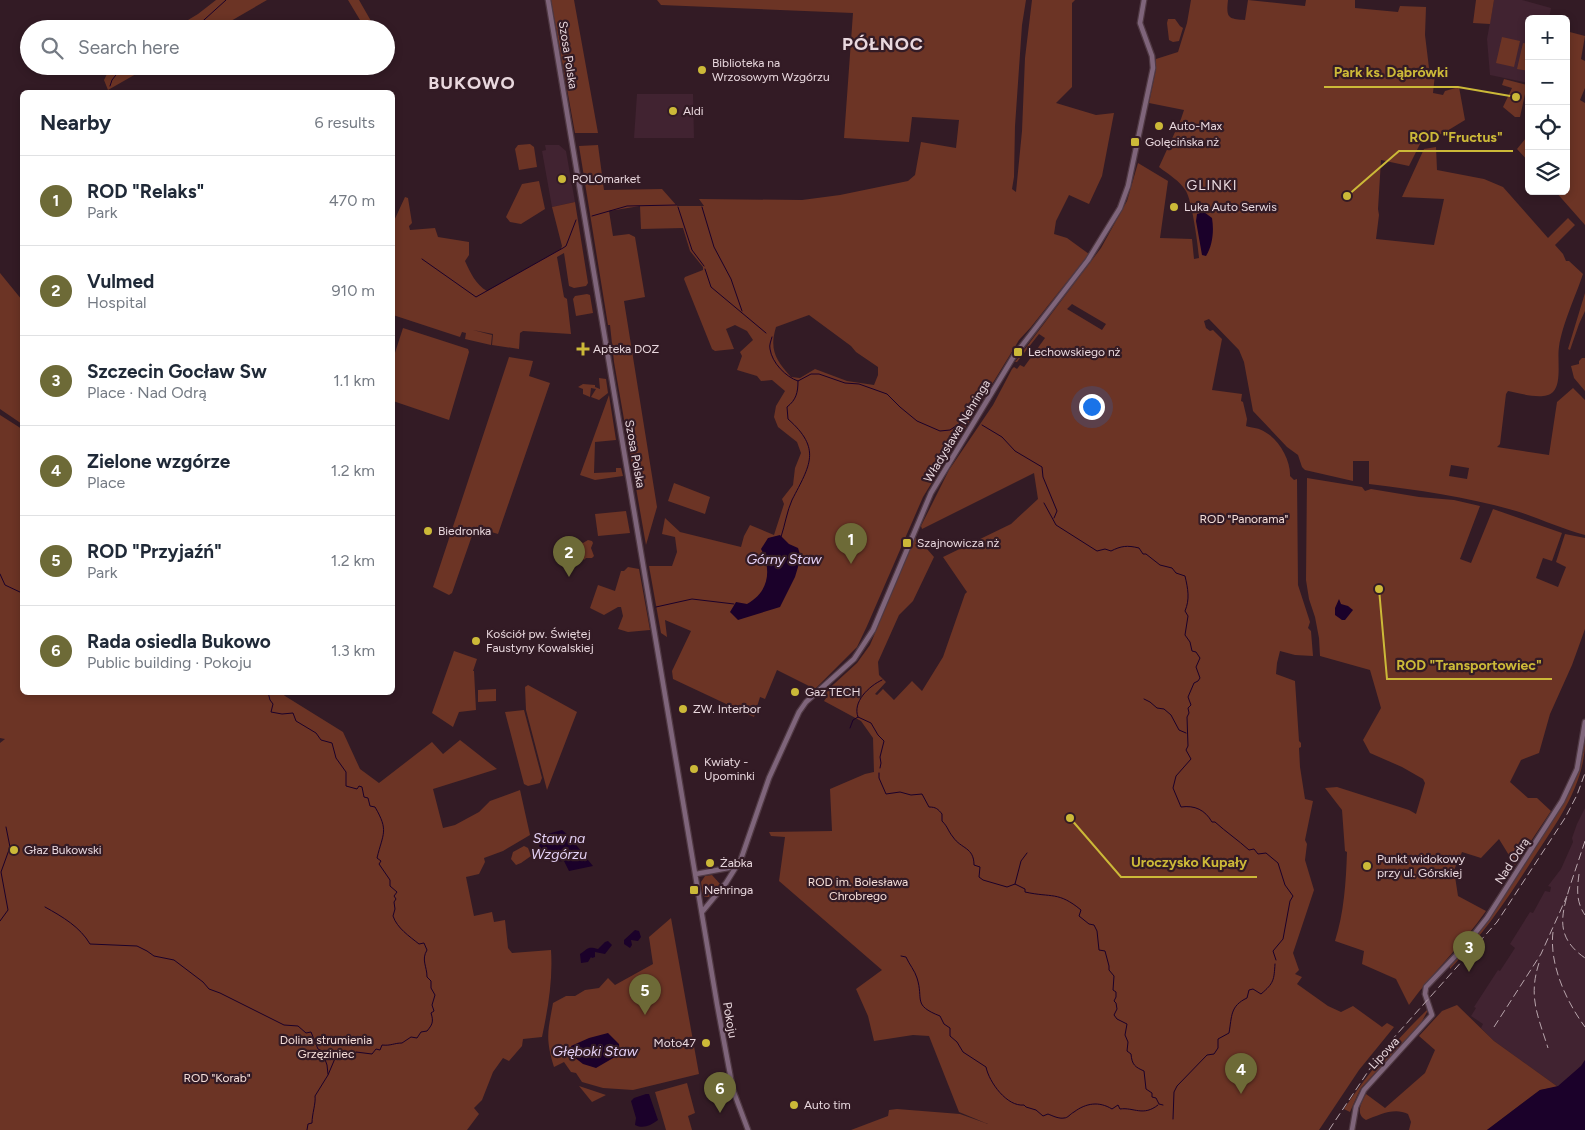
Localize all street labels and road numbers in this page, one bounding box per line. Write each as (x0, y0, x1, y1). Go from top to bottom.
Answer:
street label: Szosa Polska (556, 20, 580, 90)
street label: Władysława Nehringa (921, 377, 993, 485)
street label: Szosa Polska (622, 419, 648, 489)
street label: Nad Odrą (1492, 835, 1532, 887)
street label: Pokoju (720, 1001, 740, 1039)
street label: Lipowa (1366, 1034, 1402, 1072)

